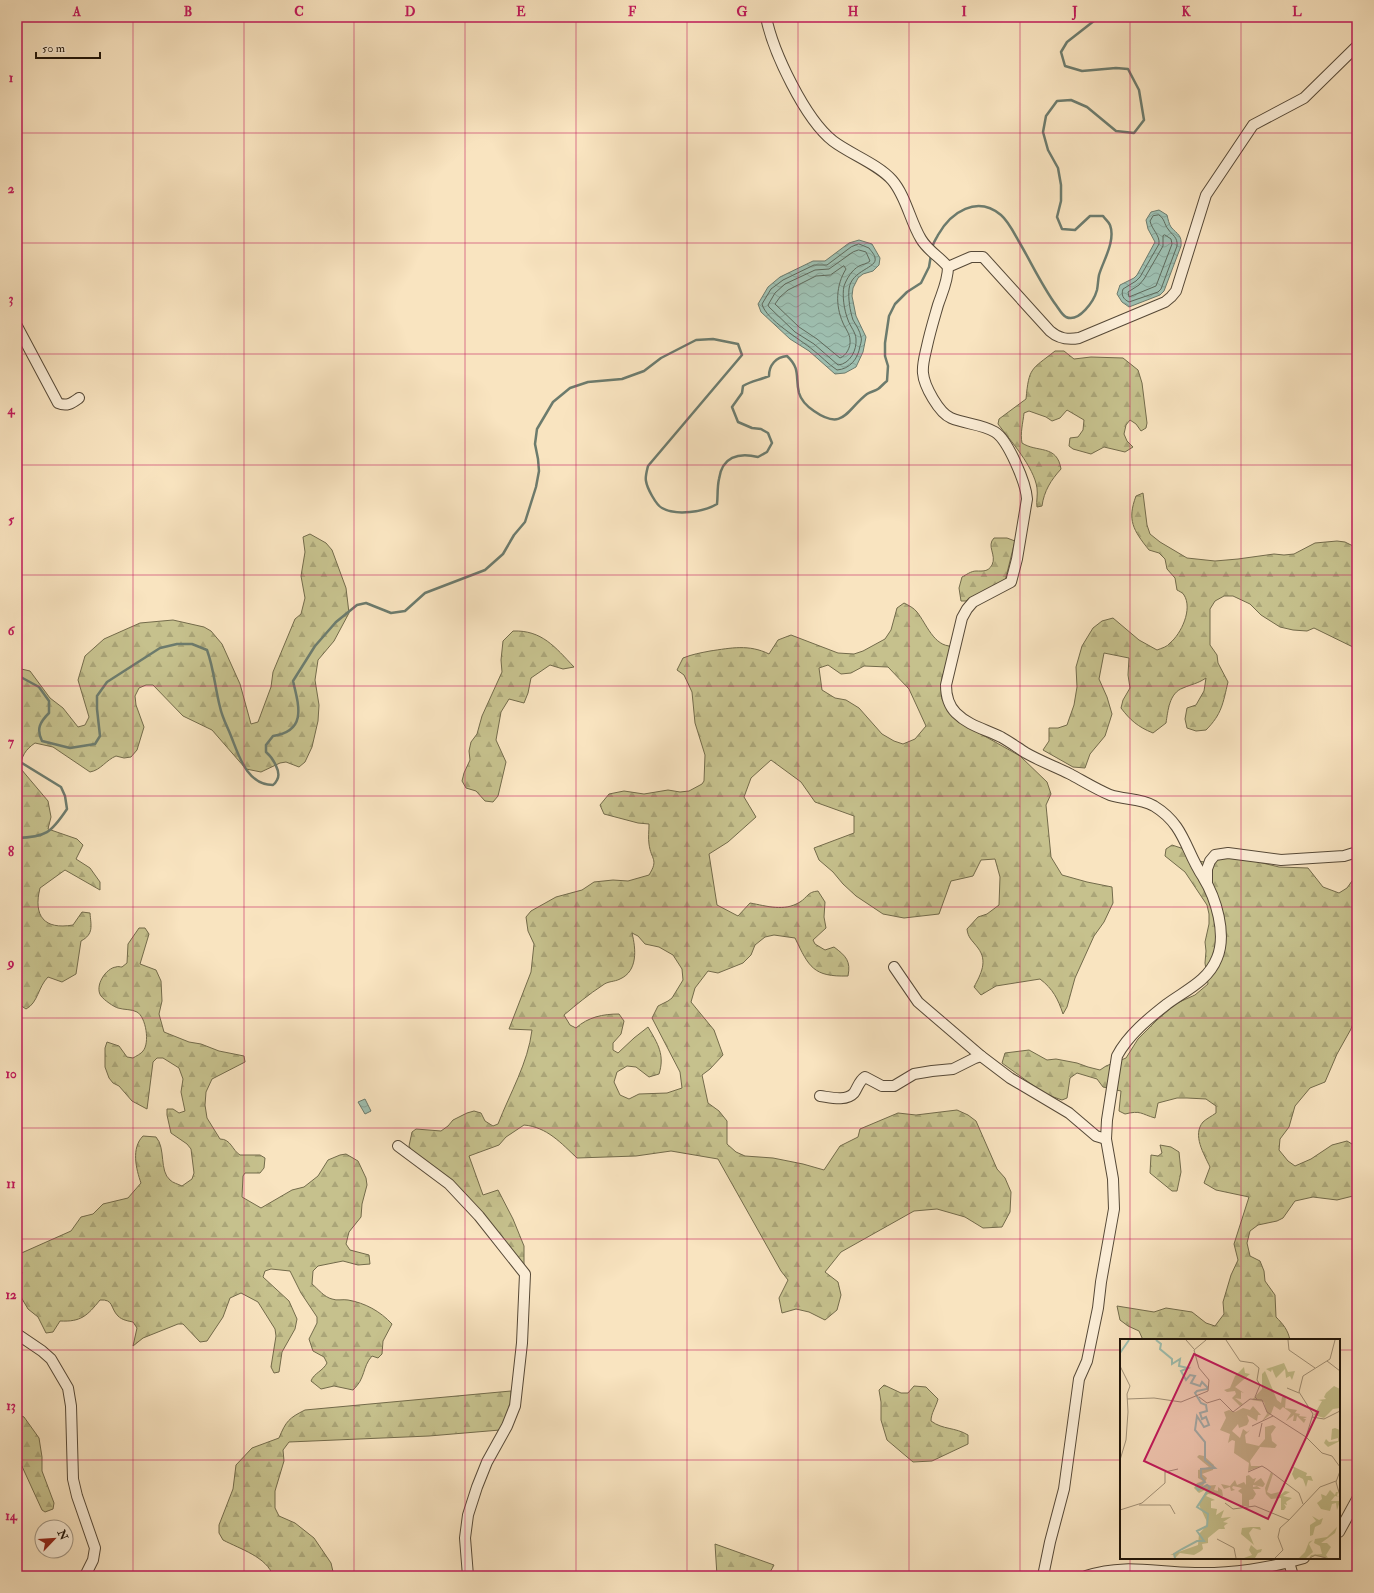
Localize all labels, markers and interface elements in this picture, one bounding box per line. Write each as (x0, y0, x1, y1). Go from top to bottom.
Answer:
text: A (72, 4, 82, 20)
text: B (184, 4, 192, 20)
text: C (294, 4, 304, 20)
text: D (405, 4, 416, 20)
text: E (516, 4, 526, 20)
text: F (628, 4, 637, 20)
text: G (737, 4, 748, 20)
text: H (848, 4, 859, 20)
text: I (961, 4, 967, 20)
text: J (1071, 4, 1078, 21)
text: K (1181, 4, 1191, 20)
text: L (1292, 4, 1302, 20)
scale bar (36, 34, 100, 60)
text: 50 m (42, 41, 66, 56)
text: 1 (9, 70, 14, 86)
text: 2 (8, 181, 15, 197)
text: 3 (9, 291, 14, 307)
text: 4 (6, 402, 15, 418)
text: 5 (8, 512, 14, 528)
text: 6 (8, 623, 16, 639)
text: 7 (8, 734, 15, 750)
text: 8 (8, 844, 14, 860)
text: 9 (6, 955, 15, 971)
text: 10 (5, 1066, 17, 1082)
text: 11 (6, 1176, 16, 1192)
text: 12 (5, 1287, 17, 1303)
inset map (1120, 1339, 1340, 1559)
text: 13 (6, 1398, 16, 1414)
text: 14 (5, 1508, 18, 1524)
north arrow (34, 1519, 74, 1559)
text: N (54, 1527, 71, 1543)

